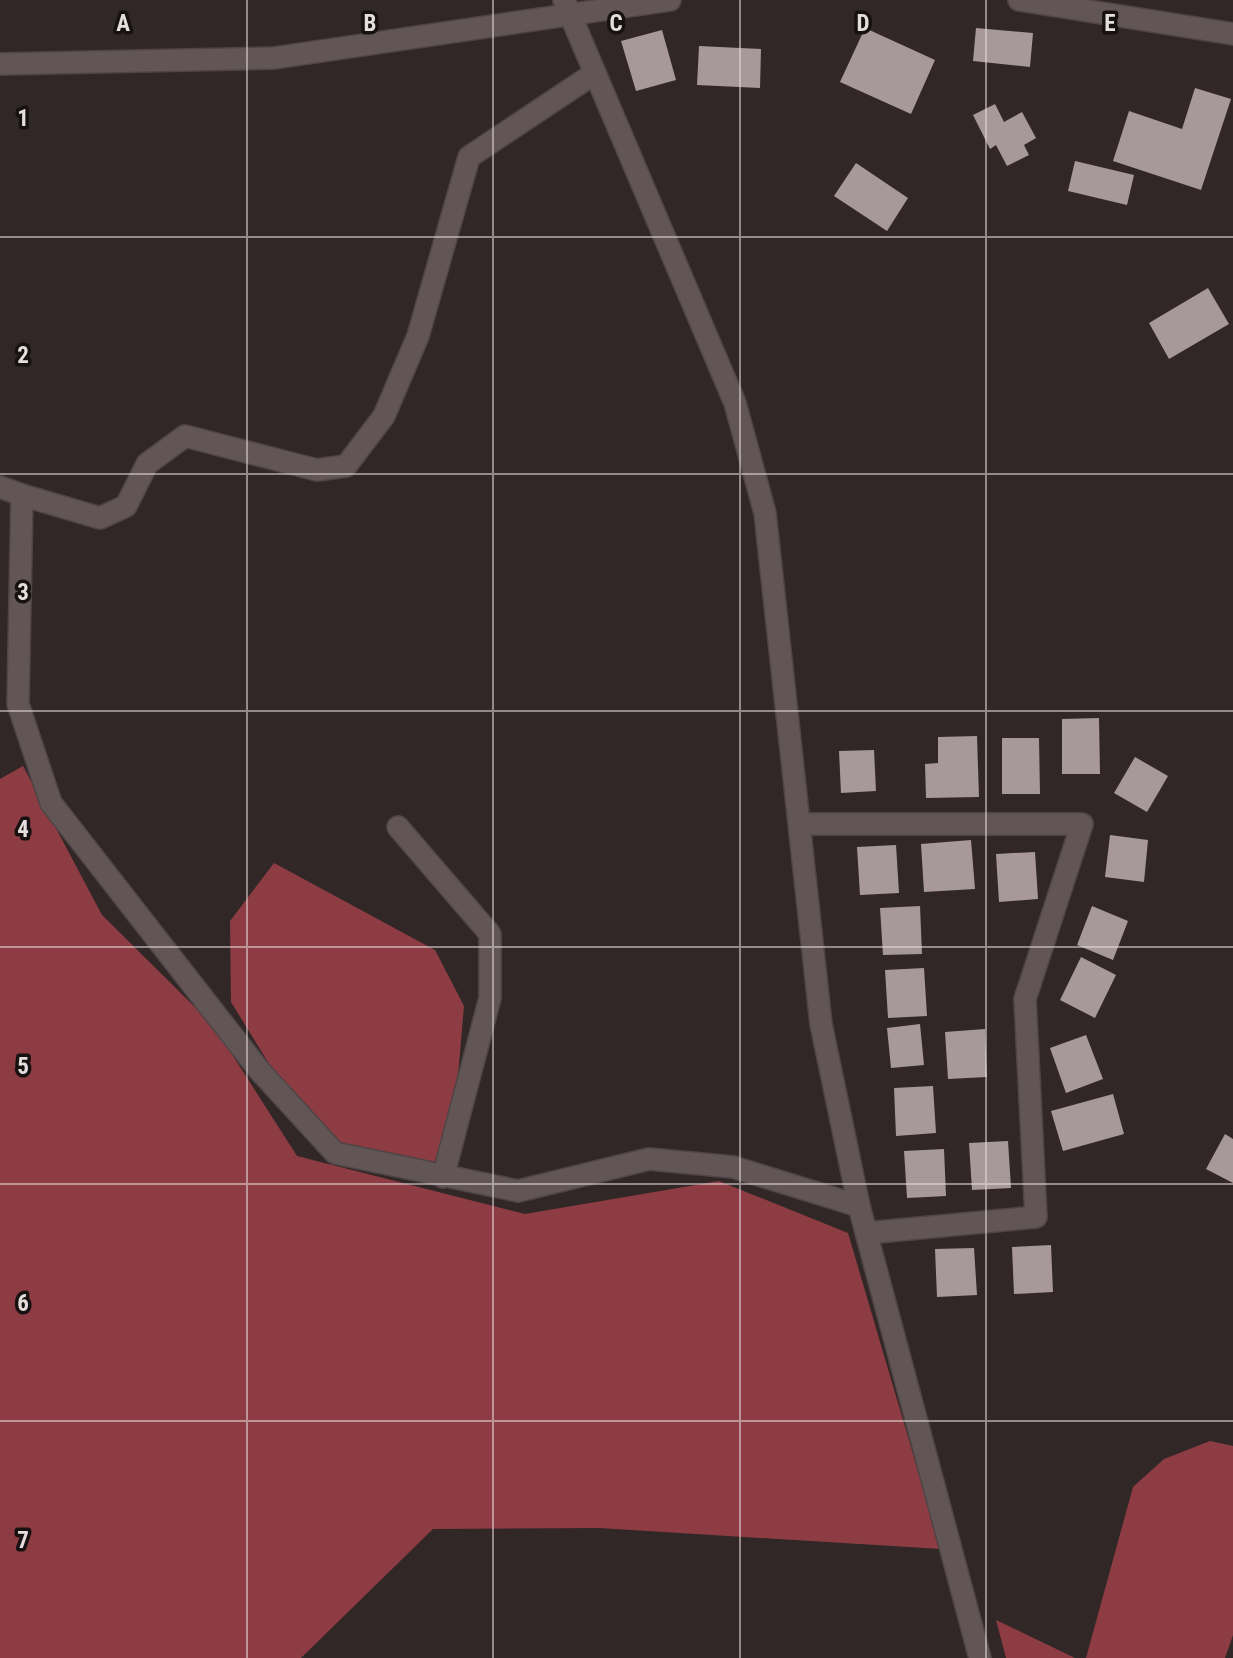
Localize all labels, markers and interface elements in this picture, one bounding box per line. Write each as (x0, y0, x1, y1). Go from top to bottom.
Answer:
text: A (116, 10, 130, 37)
text: B (364, 10, 376, 37)
text: C (609, 10, 623, 37)
text: D (857, 10, 870, 37)
text: E (1104, 10, 1116, 37)
text: 1 (17, 105, 29, 132)
text: 2 (17, 342, 29, 369)
text: 3 (17, 579, 29, 606)
text: 4 (17, 816, 29, 843)
text: 5 (17, 1053, 29, 1080)
text: 6 (17, 1290, 29, 1317)
text: 7 (17, 1527, 29, 1554)

